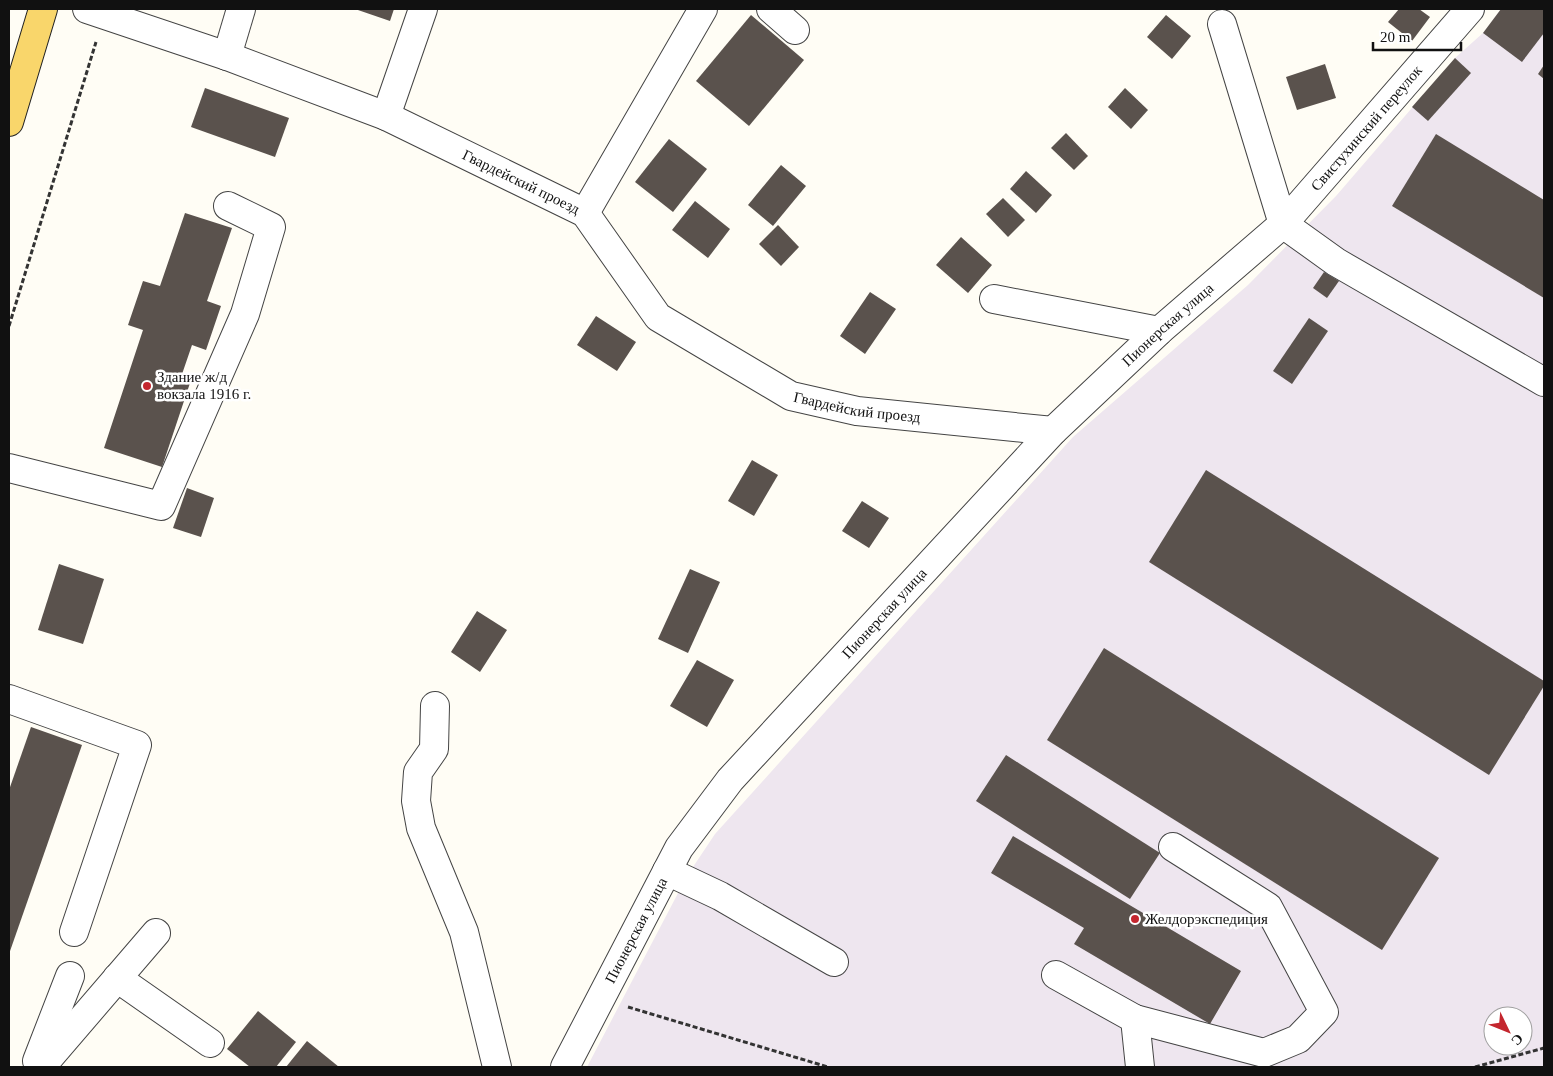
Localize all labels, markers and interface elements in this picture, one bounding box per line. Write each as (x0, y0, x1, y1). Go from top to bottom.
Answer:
scale bar (1373, 20, 1460, 52)
text: 20 m (1380, 29, 1411, 45)
street label: Свистухинский переулок (1308, 62, 1426, 194)
street label: Гвардейский проезд (460, 147, 583, 217)
street label: Пионерская улица (1119, 280, 1217, 369)
place label: Здание ж/д вокзала 1916 г. (157, 369, 251, 402)
marker: Здание ж/д вокзала 1916 г. (141, 380, 153, 392)
street label: Гвардейский проезд (792, 389, 922, 425)
street label: Пионерская улица (839, 565, 930, 662)
street label: Пионерская улица (602, 875, 670, 986)
place label: Желдорэкспедиция (1145, 911, 1268, 927)
marker: Желдорэкспедиция (1129, 913, 1141, 925)
north arrow (1483, 1006, 1533, 1056)
text: С (1508, 1031, 1526, 1048)

